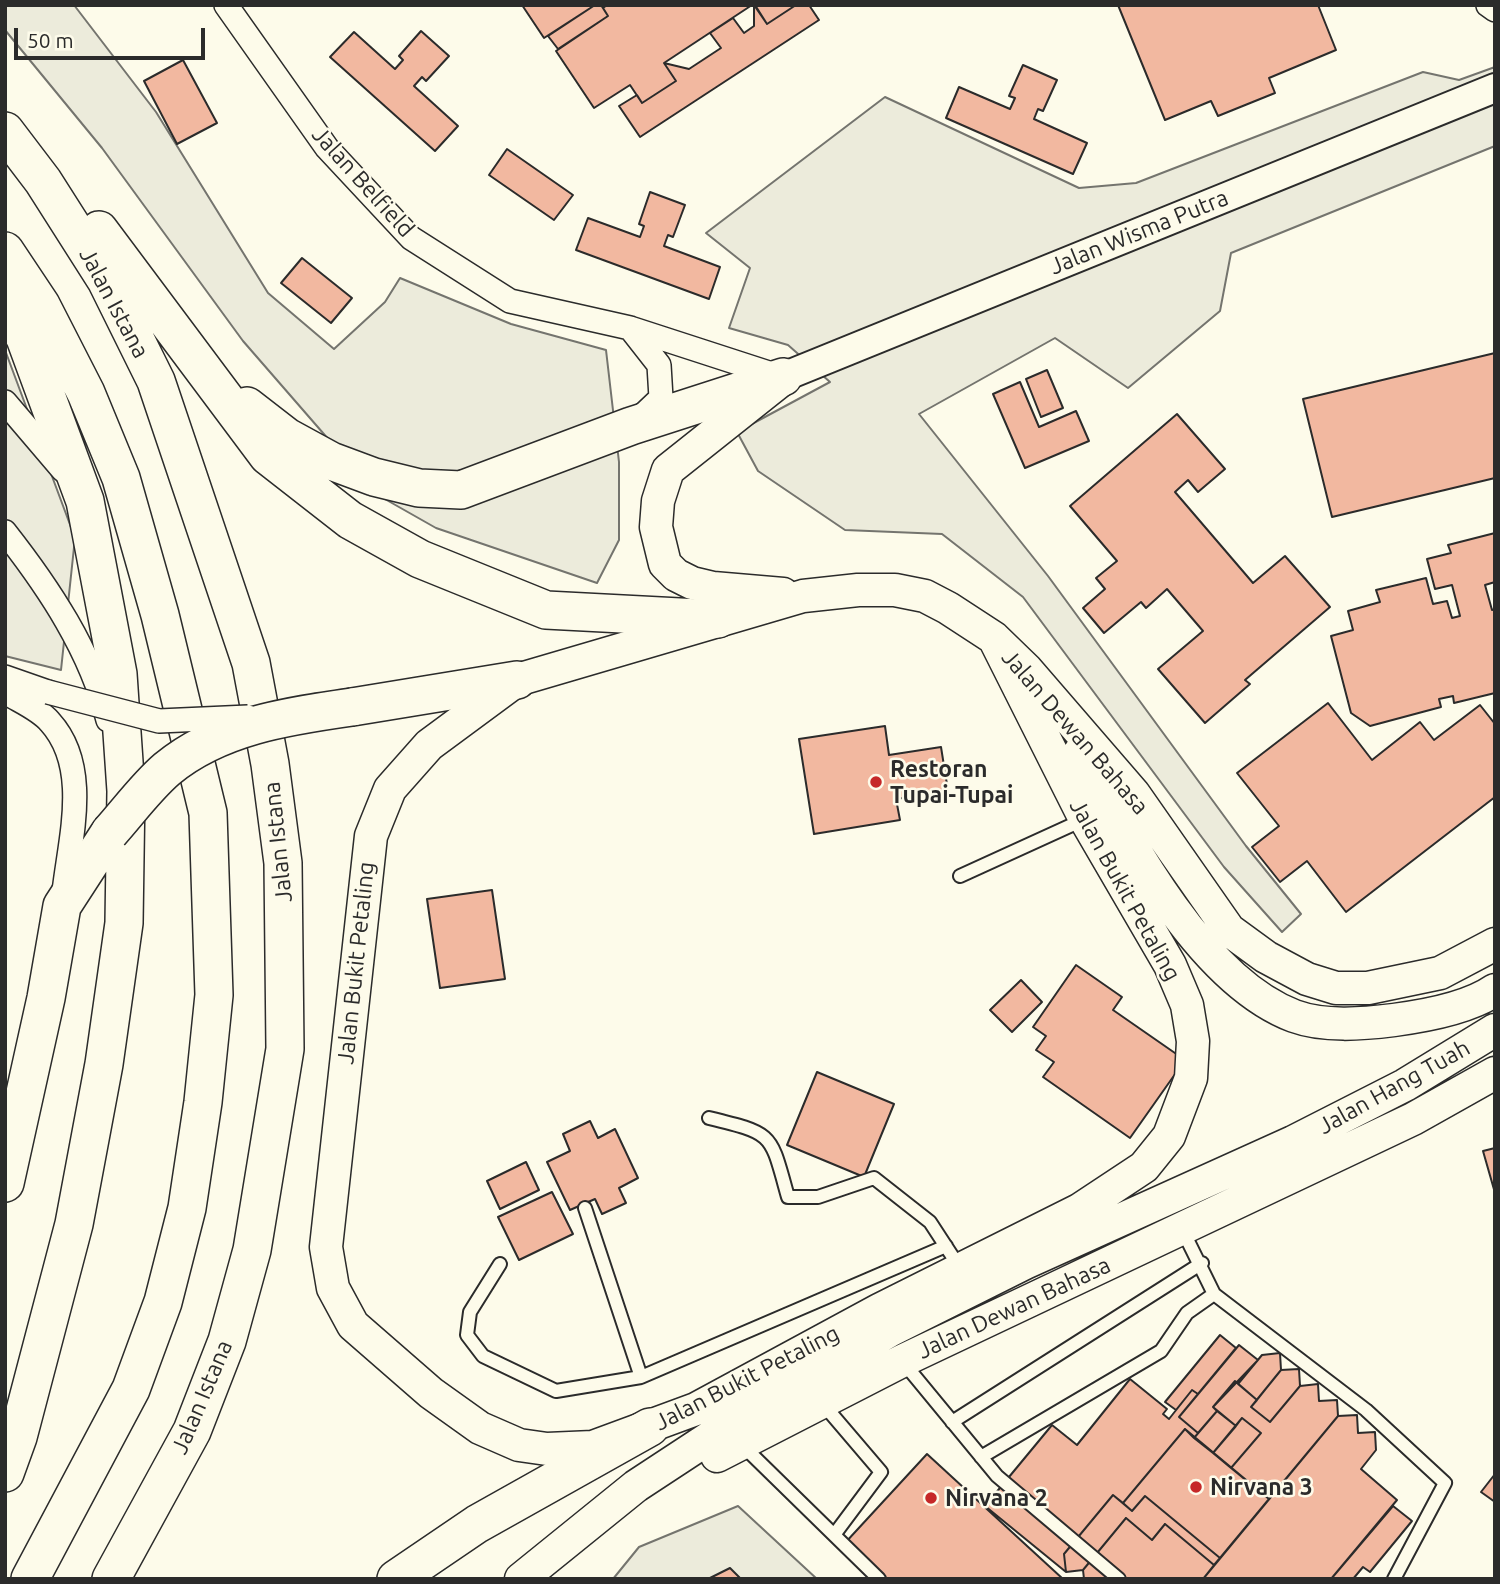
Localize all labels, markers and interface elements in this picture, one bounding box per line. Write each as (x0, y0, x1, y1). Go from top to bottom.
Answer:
scale bar (18, 14, 208, 58)
text: 50 m (27, 28, 74, 52)
street label: Jalan Belfield (306, 121, 420, 243)
street label: Jalan Wisma Putra (1046, 184, 1232, 280)
street label: Jalan Istana (73, 243, 155, 363)
street label: Jalan Dewan Bahasa (996, 644, 1154, 820)
place label: Restoran Tupai-Tupai (890, 755, 1013, 809)
marker: Restoran Tupai-Tupai (868, 774, 884, 790)
street label: Jalan Istana (258, 780, 298, 904)
street label: Jalan Bukit Petaling (1064, 794, 1186, 986)
street label: Jalan Bukit Petaling (332, 860, 380, 1066)
street label: Jalan Hang Tuah (1313, 1034, 1475, 1140)
street label: Jalan Dewan Bahasa (913, 1251, 1115, 1365)
street label: Jalan Bukit Petaling (650, 1320, 844, 1436)
street label: Jalan Istana (166, 1336, 238, 1458)
place label: Nirvana 3 (1210, 1473, 1313, 1501)
marker: Nirvana 3 (1188, 1479, 1204, 1495)
place label: Nirvana 2 (945, 1484, 1048, 1512)
marker: Nirvana 2 (923, 1490, 939, 1506)

